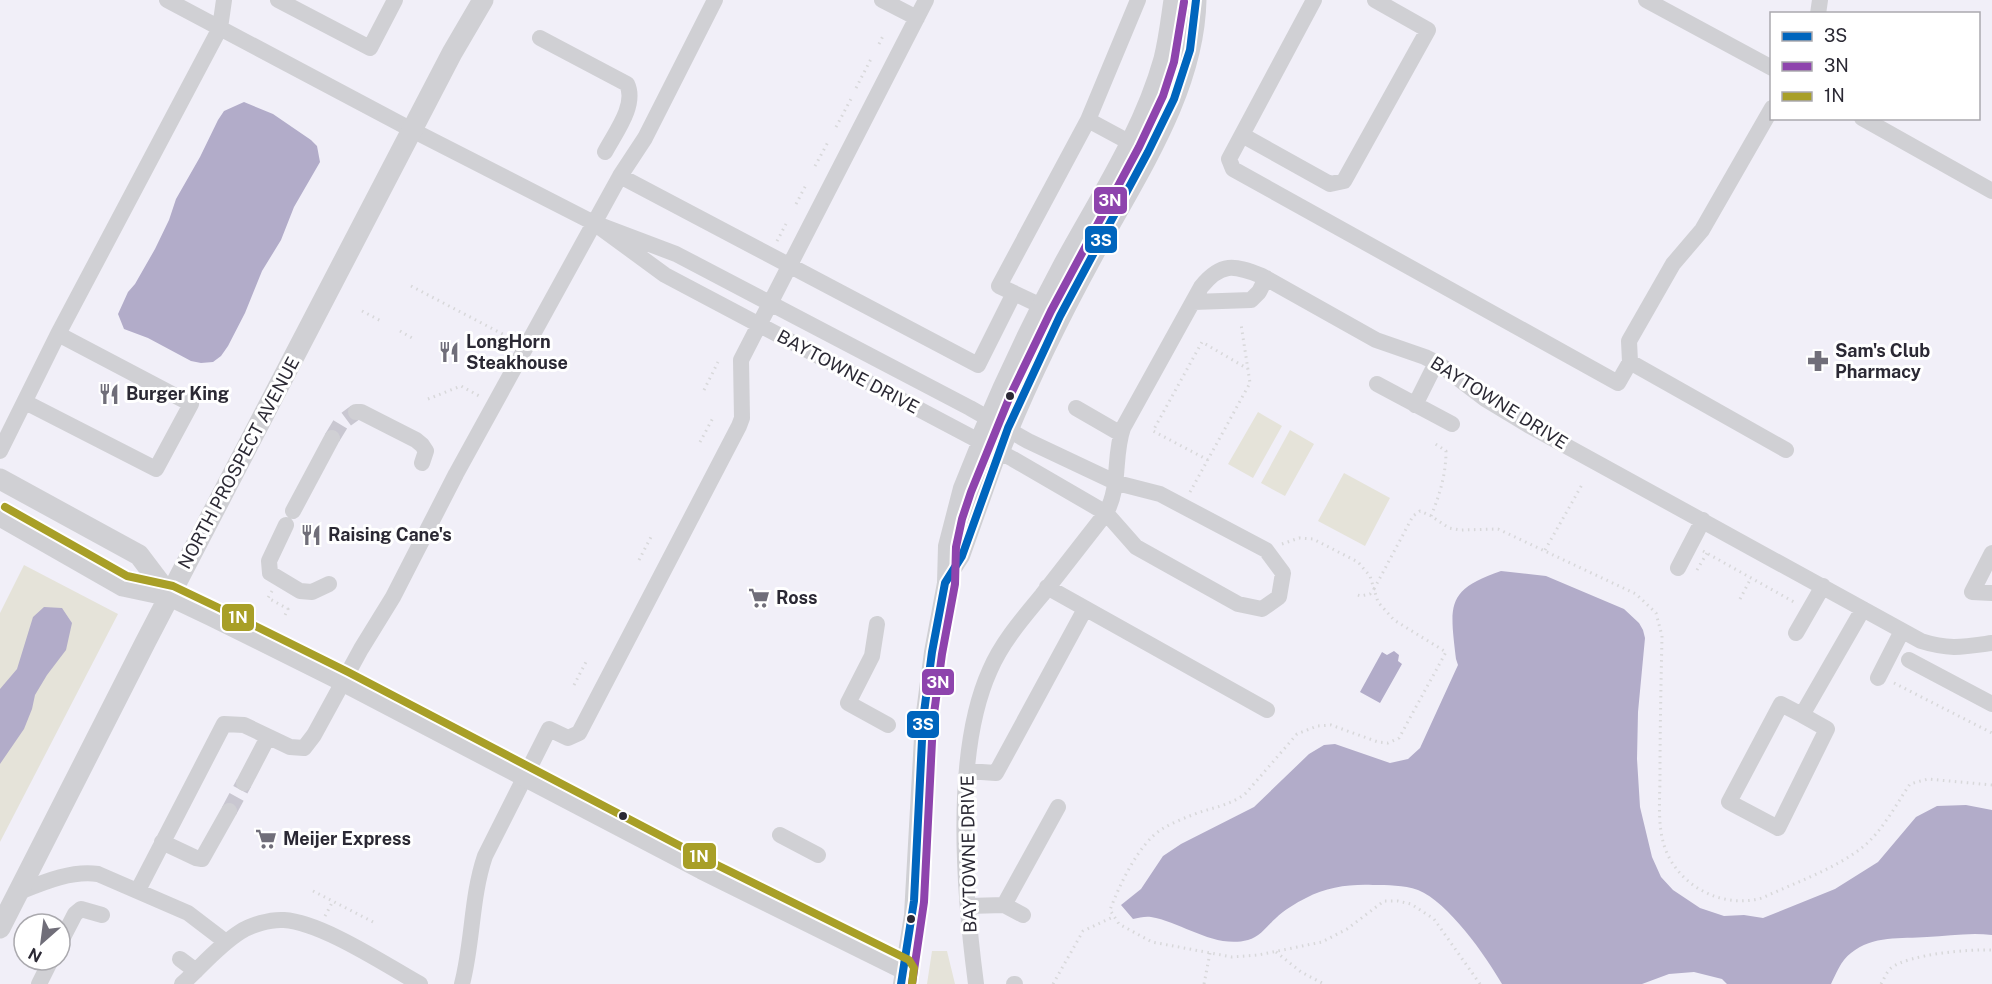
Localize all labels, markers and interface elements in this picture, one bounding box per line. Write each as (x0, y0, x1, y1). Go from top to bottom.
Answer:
legend (1770, 12, 1980, 120)
text: 3S (1824, 25, 1847, 46)
text: 3N (1824, 55, 1849, 76)
text: 1N (1824, 85, 1845, 106)
line badge: 3N (1093, 186, 1128, 215)
text: 3N (1098, 191, 1122, 210)
line badge: 3S (1084, 225, 1118, 254)
text: 3S (1090, 231, 1112, 250)
street label: BAYTOWNE DRIVE (774, 325, 923, 418)
place label: LongHorn Steakhouse (466, 331, 568, 373)
restaurant icon: LongHorn Steakhouse (437, 340, 461, 364)
place label: Sam's Club Pharmacy (1835, 340, 1930, 382)
pharmacy icon: Sam's Club Pharmacy (1806, 349, 1830, 373)
street label: BAYTOWNE DRIVE (1427, 352, 1572, 453)
street label: NORTH PROSPECT AVENUE (174, 353, 304, 572)
restaurant icon: Burger King (97, 382, 121, 406)
place label: Burger King (126, 383, 229, 404)
unlabelled marker (1004, 390, 1016, 402)
restaurant icon: Raising Cane's (299, 523, 323, 547)
place label: Raising Cane's (328, 524, 452, 545)
supermarket icon: Ross (747, 586, 771, 610)
place label: Ross (776, 587, 817, 608)
line badge: 1N (221, 603, 255, 632)
text: 1N (228, 608, 248, 627)
line badge: 3N (921, 668, 955, 696)
text: 3N (926, 673, 950, 692)
line badge: 3S (906, 710, 940, 739)
text: 3S (912, 715, 934, 734)
street label: BAYTOWNE DRIVE (957, 775, 980, 933)
unlabelled marker (617, 810, 629, 822)
supermarket icon: Meijer Express (254, 827, 278, 851)
place label: Meijer Express (283, 828, 411, 849)
line badge: 1N (682, 842, 717, 870)
text: 1N (689, 847, 709, 866)
north arrow (12, 912, 72, 972)
unlabelled marker (905, 913, 917, 925)
text: N (25, 943, 45, 966)

